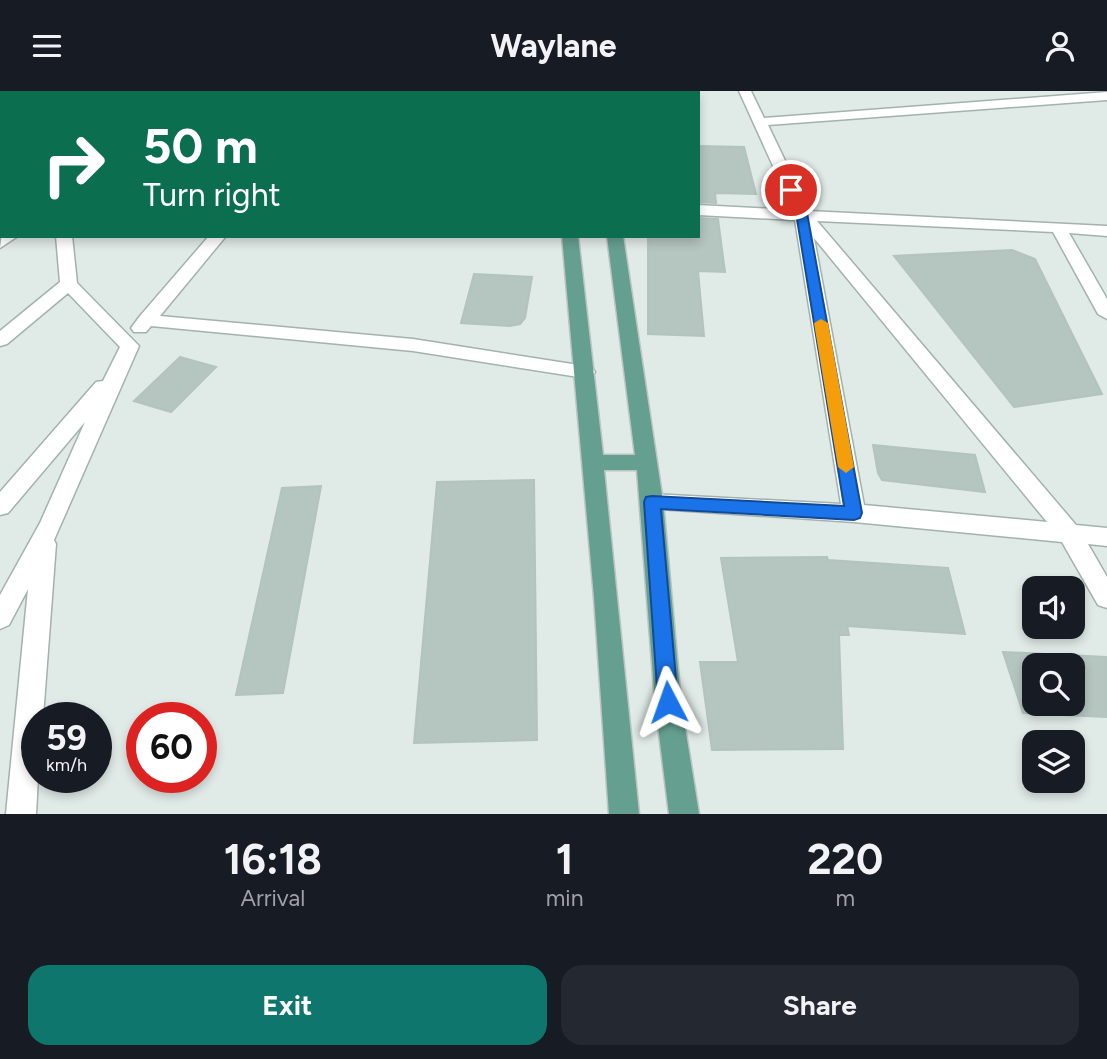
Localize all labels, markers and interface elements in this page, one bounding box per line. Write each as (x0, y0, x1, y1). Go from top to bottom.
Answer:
icon: menu (28, 27, 66, 65)
text: Waylane (490, 27, 617, 65)
icon: person (1041, 27, 1079, 65)
text: 50 m (143, 116, 258, 175)
icon: right (28, 119, 119, 210)
pin (761, 160, 821, 220)
icon: arrive (772, 171, 810, 209)
text: Turn right (143, 176, 281, 214)
map controls (1022, 576, 1085, 793)
button: sound (1022, 576, 1085, 639)
button: search (1022, 653, 1085, 716)
position arrow (631, 665, 705, 739)
speed limit sign: 60 (126, 702, 217, 793)
text: 59 (46, 717, 87, 759)
button: layers (1022, 730, 1085, 793)
text: km/h (46, 754, 87, 776)
text: 16:18 (224, 834, 322, 885)
text: 1 (556, 834, 573, 885)
text: 220 (807, 834, 883, 885)
text: Arrival (240, 884, 305, 912)
text: min (546, 884, 584, 912)
text: m (835, 884, 855, 912)
button: Exit (28, 965, 547, 1045)
button: Share (561, 965, 1079, 1045)

